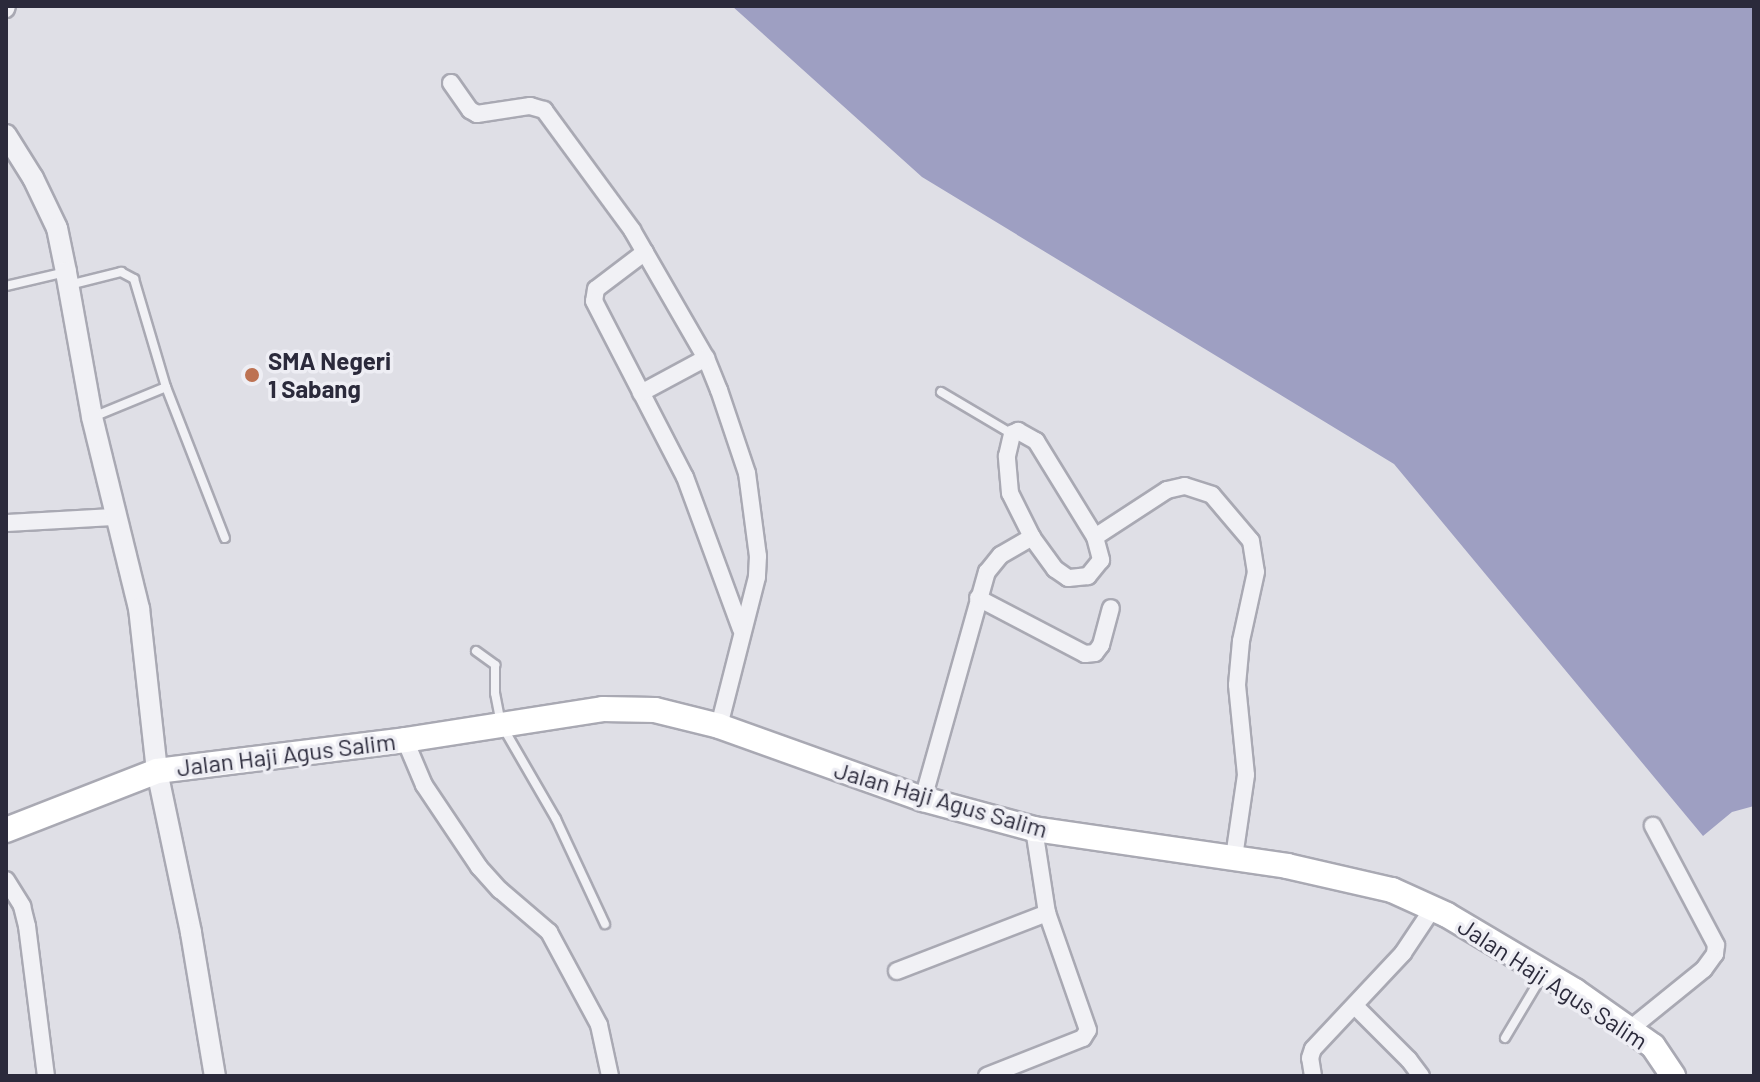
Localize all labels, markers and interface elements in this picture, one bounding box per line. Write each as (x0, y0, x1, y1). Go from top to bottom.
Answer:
place label: SMA Negeri 1 Sabang (268, 347, 391, 403)
marker: SMA Negeri 1 Sabang (243, 366, 261, 384)
street label: Jalan Haji Agus Salim (175, 726, 397, 782)
street label: Jalan Haji Agus Salim (831, 755, 1051, 843)
street label: Jalan Haji Agus Salim (1453, 911, 1653, 1055)

